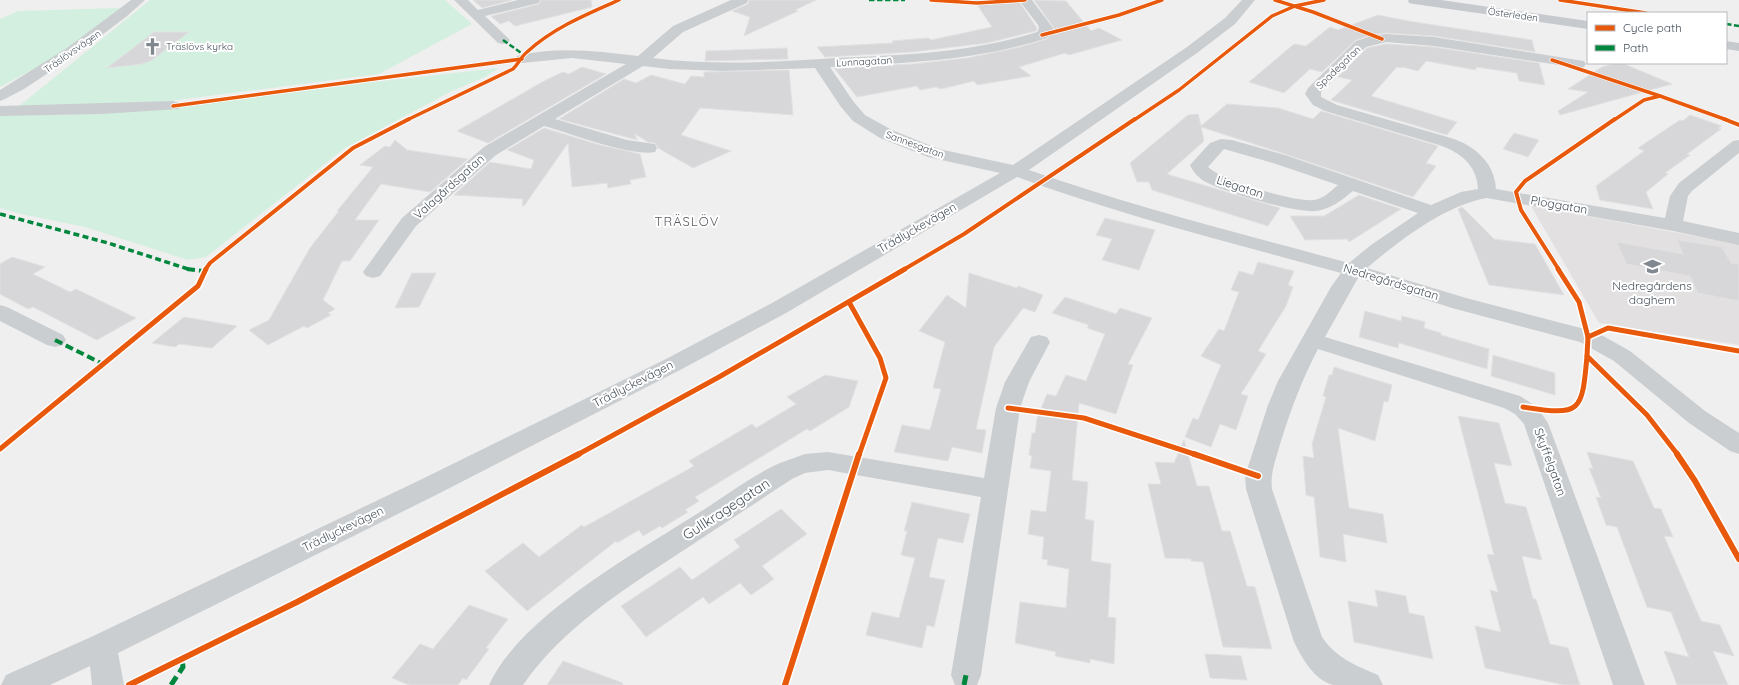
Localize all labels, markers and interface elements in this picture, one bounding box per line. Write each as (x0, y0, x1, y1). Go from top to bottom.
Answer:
street label: Österleden (1487, 5, 1539, 24)
legend (1587, 12, 1727, 64)
text: Cycle path (1623, 20, 1682, 35)
street label: Träslövsvägen (41, 27, 103, 76)
church icon: Träslövs kyrka (143, 36, 163, 56)
place label: Träslövs kyrka (166, 40, 233, 53)
text: Path (1623, 40, 1648, 55)
street label: Spadegatan (1313, 43, 1363, 92)
street label: Lunnagatan (836, 54, 892, 69)
street label: Sannesgatan (884, 128, 946, 161)
street label: Valagårdsgatan (410, 151, 487, 222)
street label: Liegatan (1215, 172, 1266, 201)
street label: Ploggatan (1529, 192, 1589, 217)
street label: Trädlyckevägen (875, 199, 959, 256)
district label: TRÄSLÖV (655, 213, 719, 229)
school or university icon: Nedregårdens daghem (1642, 257, 1662, 277)
street label: Nedregårdsgatan (1342, 260, 1441, 303)
place label: Nedregårdens daghem (1612, 278, 1692, 307)
street label: Trädlyckevägen (590, 357, 676, 410)
street label: Skyffelgatan (1531, 426, 1570, 498)
street label: Gullkragegatan (679, 474, 773, 544)
street label: Trädlyckevägen (300, 502, 386, 555)

